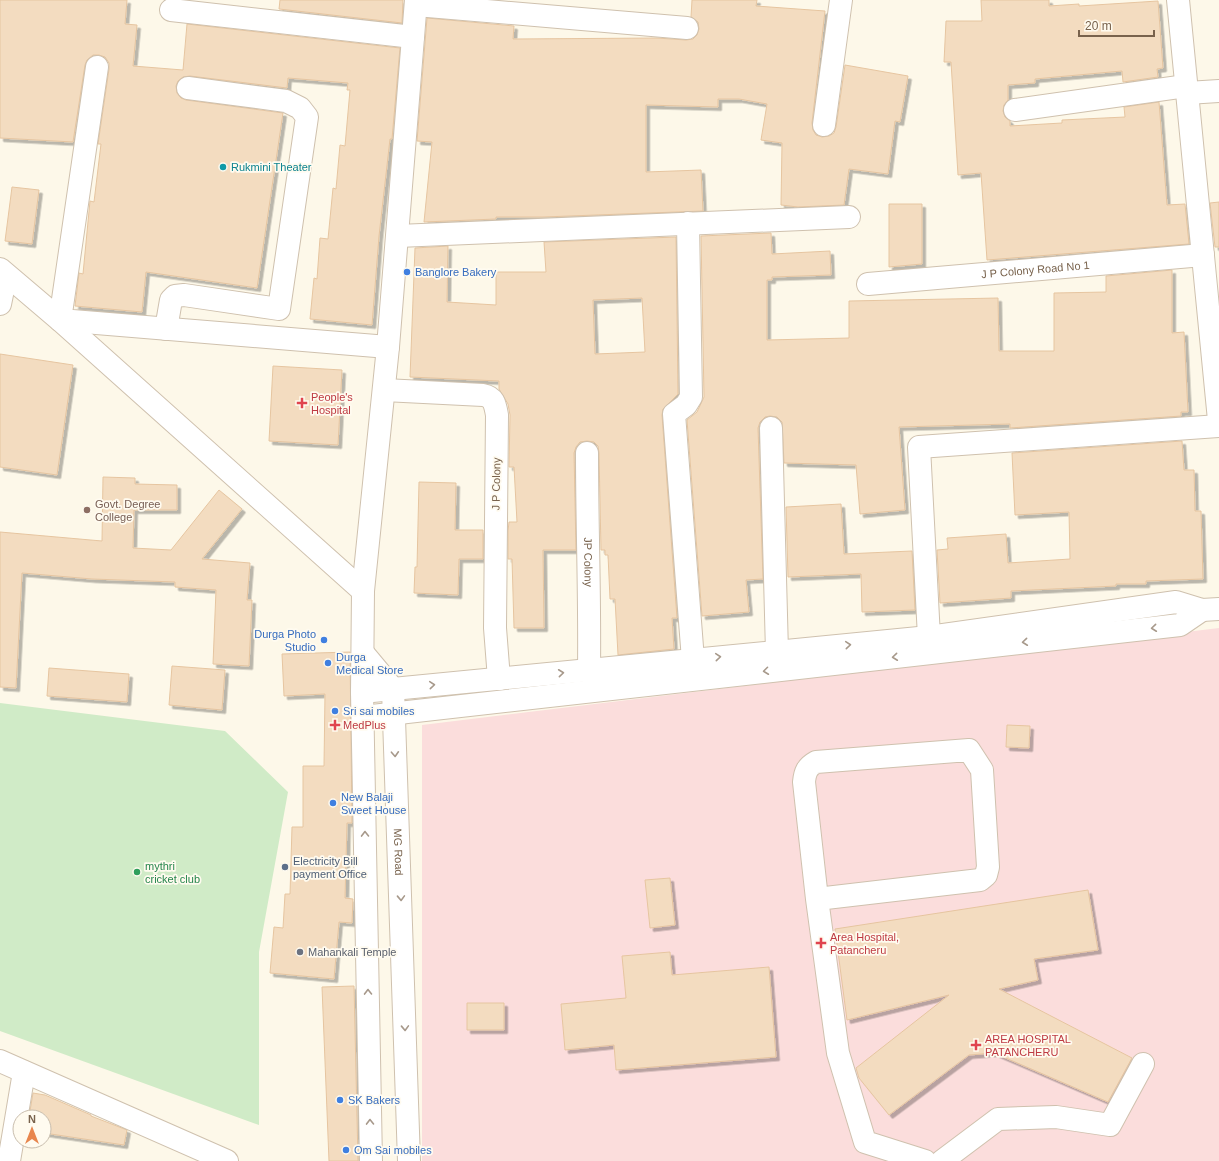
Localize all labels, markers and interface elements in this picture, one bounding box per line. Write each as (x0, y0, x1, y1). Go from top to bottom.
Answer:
scale bar (1079, 12, 1154, 38)
text: 20 m (1085, 19, 1112, 33)
place label: Rukmini Theater (231, 161, 312, 173)
marker: Rukmini Theater (218, 162, 228, 172)
street label: J P Colony Road No 1 (981, 259, 1090, 280)
place label: Banglore Bakery (415, 266, 497, 278)
marker: Banglore Bakery (402, 267, 412, 277)
place label: People's Hospital (311, 391, 353, 416)
marker: People's Hospital (296, 397, 308, 409)
street label: J P Colony (490, 457, 502, 511)
place label: Govt. Degree College (95, 498, 160, 523)
marker: Govt. Degree College (82, 505, 92, 515)
street label: JP Colony (582, 537, 595, 588)
one-way arrow (1151, 623, 1157, 632)
place label: Durga Photo Studio (254, 628, 316, 653)
marker: Durga Photo Studio (319, 635, 329, 645)
one-way arrow (1021, 638, 1028, 647)
one-way arrow (845, 641, 851, 650)
place label: Durga Medical Store (336, 651, 403, 676)
one-way arrow (892, 652, 898, 661)
one-way arrow (715, 653, 721, 662)
marker: Durga Medical Store (323, 658, 333, 668)
one-way arrow (763, 666, 769, 675)
one-way arrow (558, 668, 564, 677)
one-way arrow (429, 681, 435, 690)
place label: Sri sai mobiles (343, 705, 415, 717)
marker: Sri sai mobiles (330, 706, 340, 716)
place label: MedPlus (343, 719, 386, 731)
marker: MedPlus (330, 720, 340, 730)
one-way arrow (391, 751, 400, 757)
place label: New Balaji Sweet House (341, 791, 406, 816)
marker: New Balaji Sweet House (328, 798, 338, 808)
street label: MG Road (392, 828, 405, 876)
one-way arrow (361, 831, 369, 837)
place label: Electricity Bill payment Office (293, 855, 367, 880)
place label: mythri cricket club (145, 860, 200, 885)
marker: Electricity Bill payment Office (280, 862, 290, 872)
marker: mythri cricket club (132, 867, 142, 877)
one-way arrow (397, 895, 405, 901)
place label: Area Hospital, Patancheru (830, 931, 899, 956)
marker: Area Hospital, Patancheru (815, 937, 827, 949)
place label: Mahankali Temple (308, 946, 396, 958)
marker: Mahankali Temple (295, 947, 305, 957)
one-way arrow (364, 989, 372, 995)
one-way arrow (401, 1025, 409, 1031)
place label: AREA HOSPITAL PATANCHERU (985, 1033, 1071, 1058)
marker: AREA HOSPITAL PATANCHERU (970, 1039, 982, 1051)
place label: SK Bakers (348, 1094, 400, 1106)
marker: SK Bakers (335, 1095, 345, 1105)
north arrow (12, 1109, 52, 1149)
text: N (28, 1113, 36, 1125)
one-way arrow (366, 1119, 374, 1125)
place label: Om Sai mobiles (354, 1144, 432, 1156)
marker: Om Sai mobiles (341, 1145, 351, 1155)

